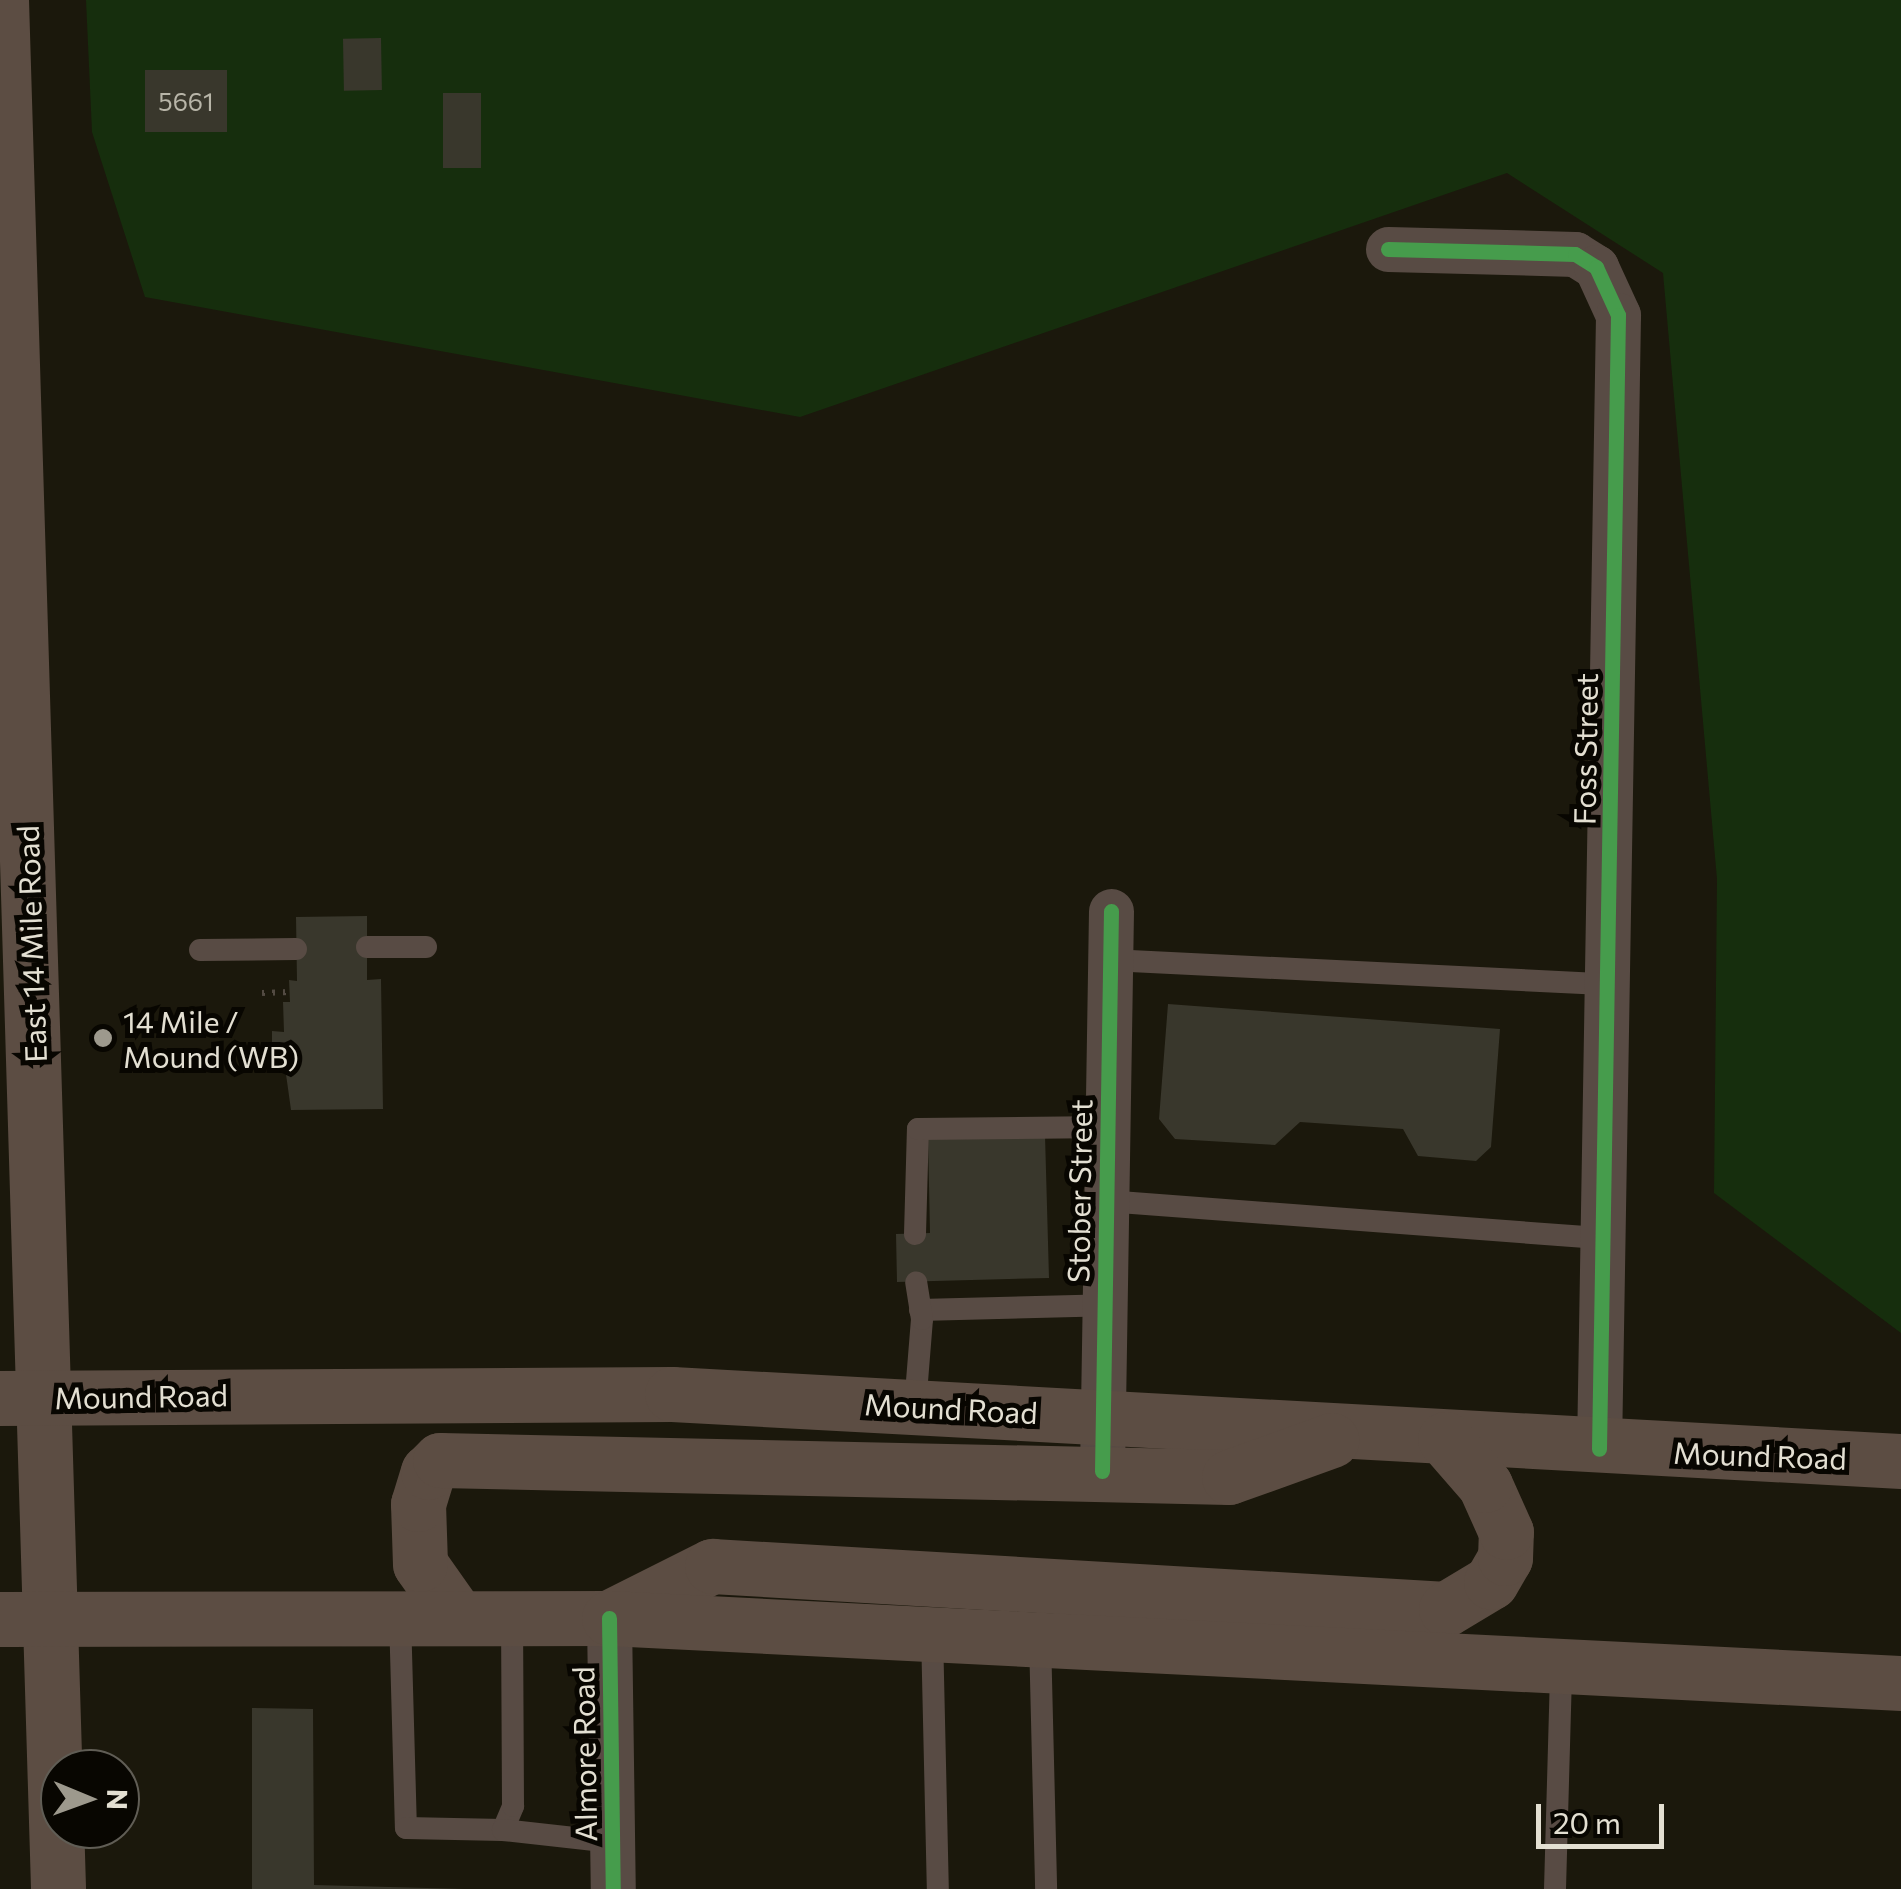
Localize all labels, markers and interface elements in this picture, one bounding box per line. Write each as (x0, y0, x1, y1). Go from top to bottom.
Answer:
house number: 5661 (158, 86, 214, 116)
street label: Foss Street (1566, 673, 1604, 825)
street label: East 14 Mile Road (9, 825, 53, 1063)
place label: 14 Mile / Mound (WB) (123, 1003, 299, 1074)
marker: 14 Mile / Mound (WB) (92, 1027, 114, 1049)
street label: Stober Street (1059, 1099, 1099, 1283)
street label: Mound Road (54, 1376, 228, 1416)
street label: Mound Road (863, 1385, 1039, 1431)
street label: Mound Road (1673, 1434, 1847, 1476)
street label: Almore Road (564, 1666, 604, 1842)
north arrow (40, 1749, 140, 1849)
scale bar (1541, 1784, 1668, 1846)
text: N (101, 1789, 135, 1810)
text: 20 m (1553, 1803, 1621, 1840)

